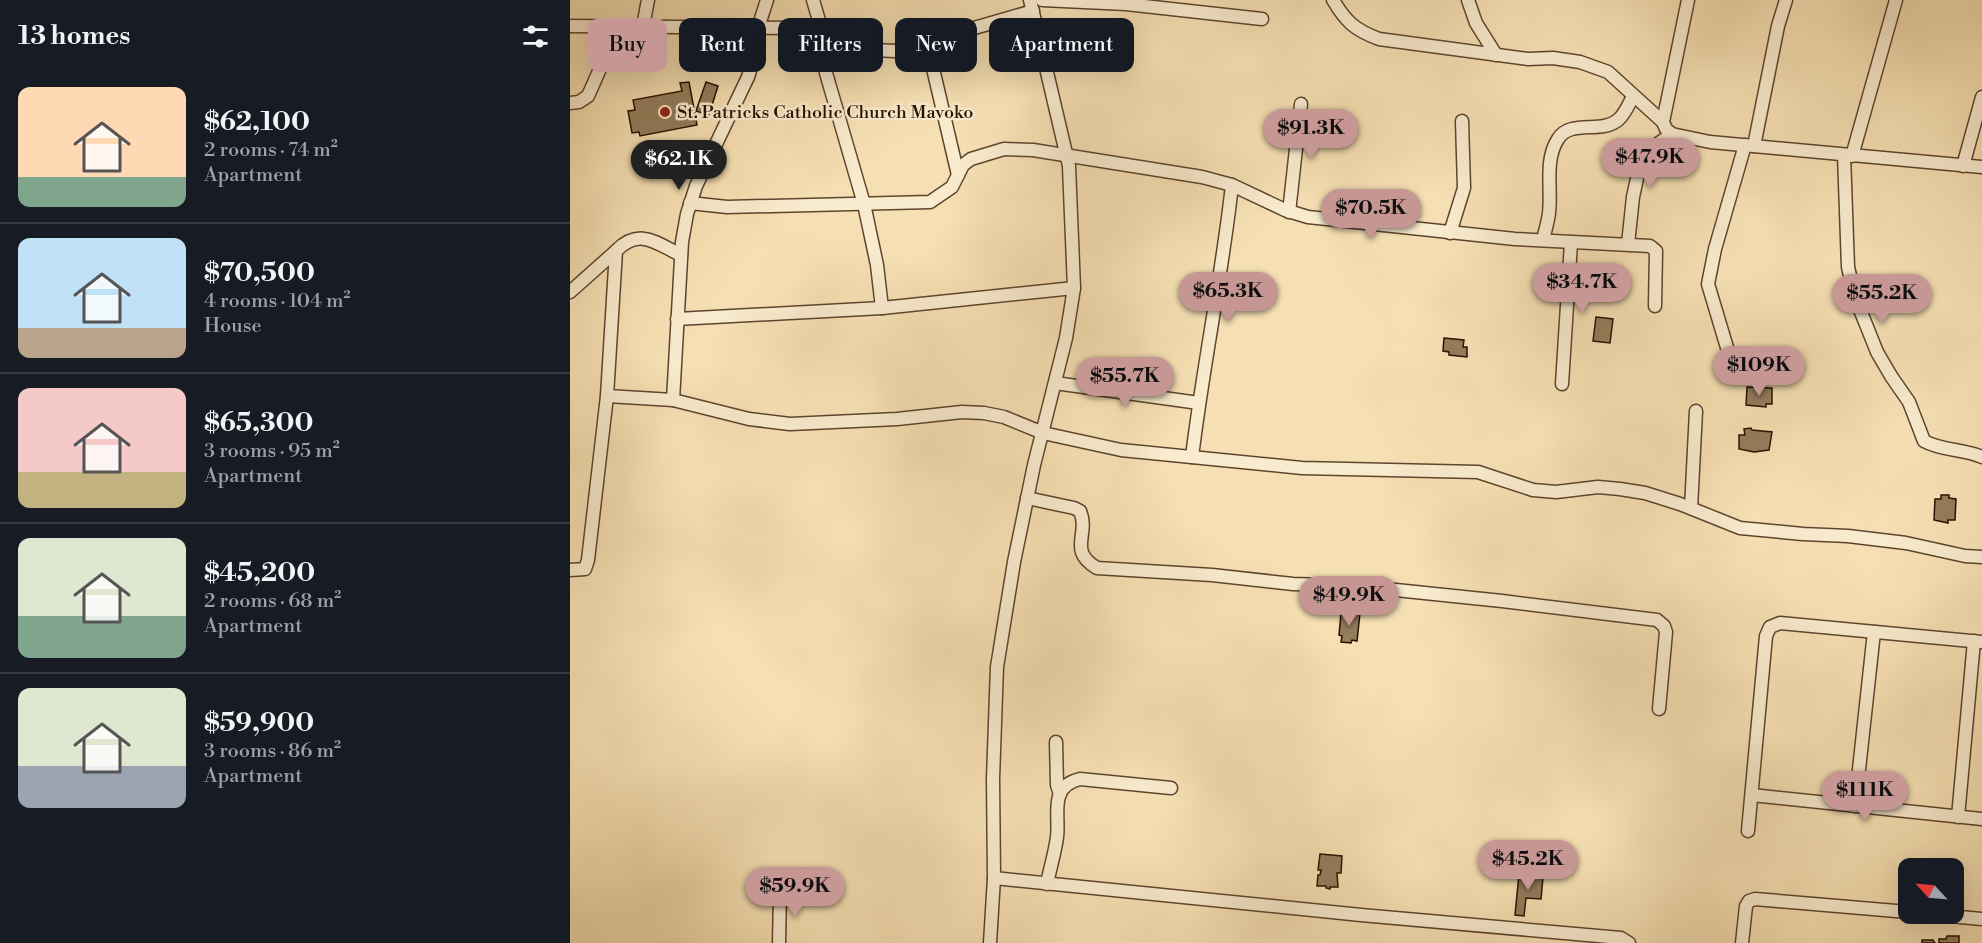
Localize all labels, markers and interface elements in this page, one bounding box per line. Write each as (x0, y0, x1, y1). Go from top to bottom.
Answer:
chip: Buy (588, 18, 667, 72)
chip: Rent (679, 18, 766, 72)
chip: Filters (778, 18, 883, 72)
chip: New (895, 18, 977, 72)
chip: Apartment (989, 18, 1134, 72)
text: 13 homes (18, 20, 130, 52)
icon: filters (519, 20, 552, 53)
place label: St. Patricks Catholic Church Mavoko (677, 101, 973, 124)
marker: St. Patricks Catholic Church Mavoko (658, 105, 672, 119)
text: $62,100 (204, 106, 310, 138)
pin: $91.3K (1262, 109, 1360, 160)
icon: home (66, 111, 138, 183)
text: $91.3K (1277, 116, 1345, 141)
text: 2 rooms · 74 m² (204, 138, 338, 163)
pin: $47.9K (1601, 138, 1699, 189)
pin: $62.1K (630, 140, 728, 191)
text: $47.9K (1615, 145, 1685, 170)
text: $62.1K (645, 147, 713, 172)
text: Apartment (204, 163, 302, 188)
pin: $70.5K (1322, 189, 1420, 240)
text: $70.5K (1335, 196, 1407, 221)
text: $70,500 (204, 257, 315, 289)
icon: home (66, 262, 138, 334)
pin: $34.7K (1533, 263, 1631, 314)
text: $34.7K (1546, 270, 1618, 295)
pin: $65.3K (1179, 272, 1277, 323)
pin: $55.2K (1833, 274, 1931, 325)
text: $65.3K (1193, 279, 1263, 304)
text: $55.2K (1847, 281, 1917, 306)
text: 4 rooms · 104 m² (204, 289, 351, 314)
text: House (204, 314, 262, 339)
pin: $109K (1717, 346, 1801, 397)
text: $109K (1727, 353, 1791, 378)
pin: $55.7K (1076, 357, 1174, 408)
text: $55.7K (1090, 364, 1160, 389)
text: $65,300 (204, 407, 313, 439)
icon: home (66, 412, 138, 484)
text: 3 rooms · 95 m² (204, 439, 340, 464)
text: Apartment (204, 464, 302, 489)
text: $45,200 (204, 557, 315, 589)
icon: home (66, 562, 138, 634)
pin: $49.9K (1300, 576, 1398, 627)
text: $49.9K (1313, 583, 1385, 608)
text: 2 rooms · 68 m² (204, 589, 341, 614)
text: Apartment (204, 614, 302, 639)
text: $59,900 (204, 707, 314, 739)
icon: home (66, 712, 138, 784)
text: 3 rooms · 86 m² (204, 739, 341, 764)
text: Apartment (204, 764, 302, 789)
pin: $111K (1823, 771, 1907, 822)
text: $111K (1836, 778, 1894, 803)
pin: $45.2K (1479, 840, 1577, 891)
text: $45.2K (1492, 847, 1564, 872)
north arrow (1898, 858, 1964, 924)
map controls (1898, 858, 1964, 924)
pin: $59.9K (746, 867, 844, 918)
text: $59.9K (759, 874, 831, 899)

